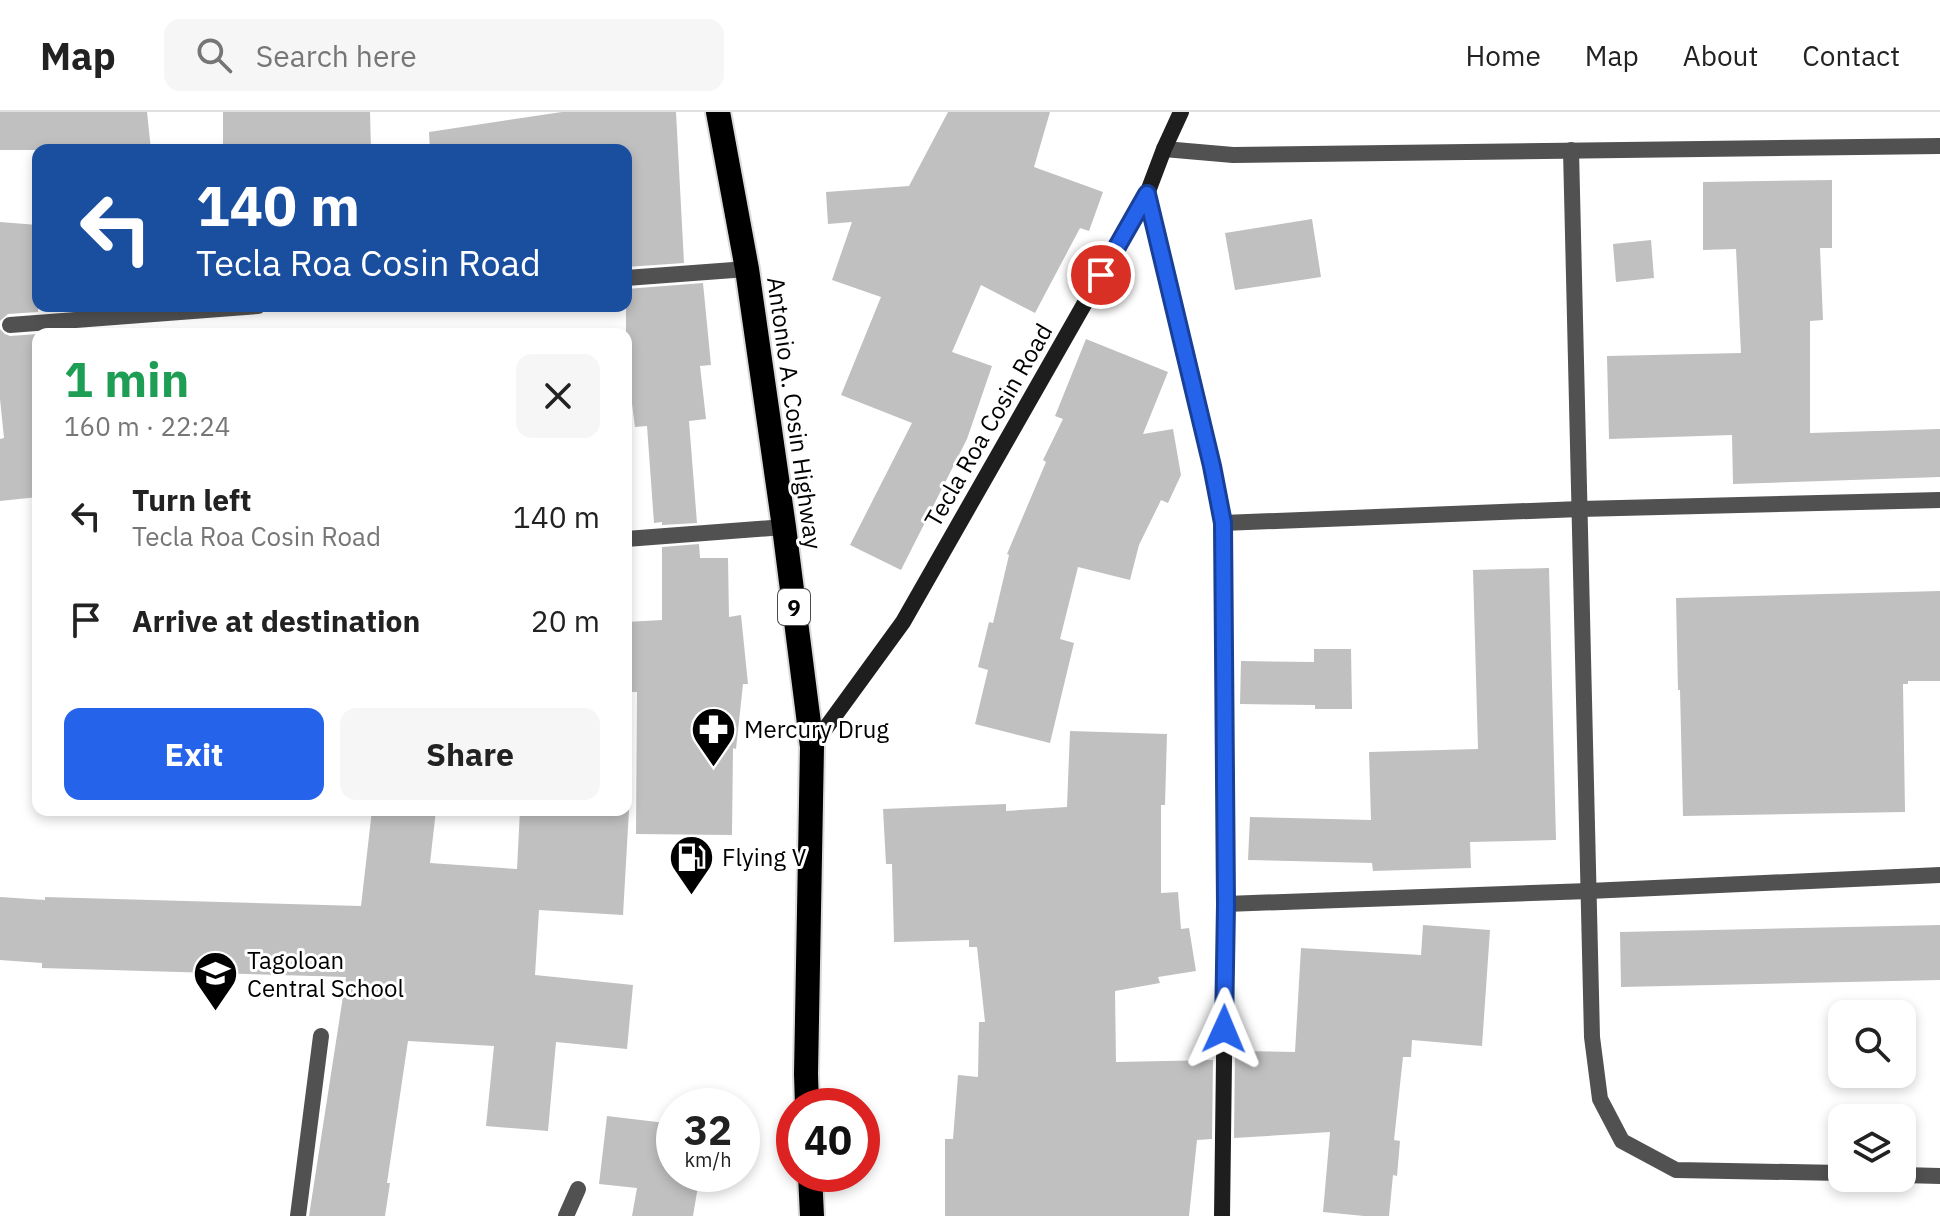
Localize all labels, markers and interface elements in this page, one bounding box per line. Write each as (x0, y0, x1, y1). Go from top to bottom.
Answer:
search box (164, 19, 724, 91)
text: Map (40, 31, 116, 80)
icon: search (192, 33, 236, 77)
text: Search here (256, 36, 417, 75)
text: Home (1465, 37, 1541, 74)
text: Map (1585, 37, 1639, 74)
text: About (1683, 37, 1758, 74)
text: Contact (1802, 37, 1900, 74)
text: 140 m (196, 169, 360, 241)
icon: left (64, 176, 168, 280)
text: Tecla Roa Cosin Road (196, 239, 541, 286)
pin (1067, 241, 1135, 309)
icon: arrive (1079, 253, 1123, 297)
street label: Antonio A. Cosin Highway (760, 275, 830, 551)
street label: Tecla Roa Cosin Road (917, 317, 1059, 533)
text: 1 min (64, 348, 189, 410)
button: close (516, 354, 600, 438)
text: 160 m · 22:24 (64, 409, 230, 443)
text: Turn left (132, 480, 251, 519)
icon: left (64, 494, 108, 538)
text: 140 m (513, 497, 600, 536)
text: Tecla Roa Cosin Road (132, 519, 381, 553)
road number: 9 (778, 589, 810, 625)
icon: arrive (64, 598, 108, 642)
text: Arrive at destination (132, 601, 420, 640)
text: 20 m (531, 601, 600, 640)
pharmacy icon: Mercury Drug (689, 705, 737, 768)
button: Exit (64, 708, 324, 800)
button: Share (340, 708, 600, 800)
place label: Mercury Drug (744, 713, 889, 745)
fuel station icon: Flying V (667, 833, 715, 896)
place label: Flying V (722, 841, 807, 873)
place label: Tagoloan Central School (247, 944, 404, 1004)
school or university icon: Tagoloan Central School (192, 950, 240, 1013)
position arrow (1182, 987, 1266, 1071)
map controls (1828, 1000, 1916, 1192)
button: search (1828, 1000, 1916, 1088)
speed limit sign: 40 (776, 1088, 880, 1192)
text: 32 (684, 1104, 732, 1156)
button: layers (1828, 1104, 1916, 1192)
text: km/h (684, 1146, 732, 1173)

